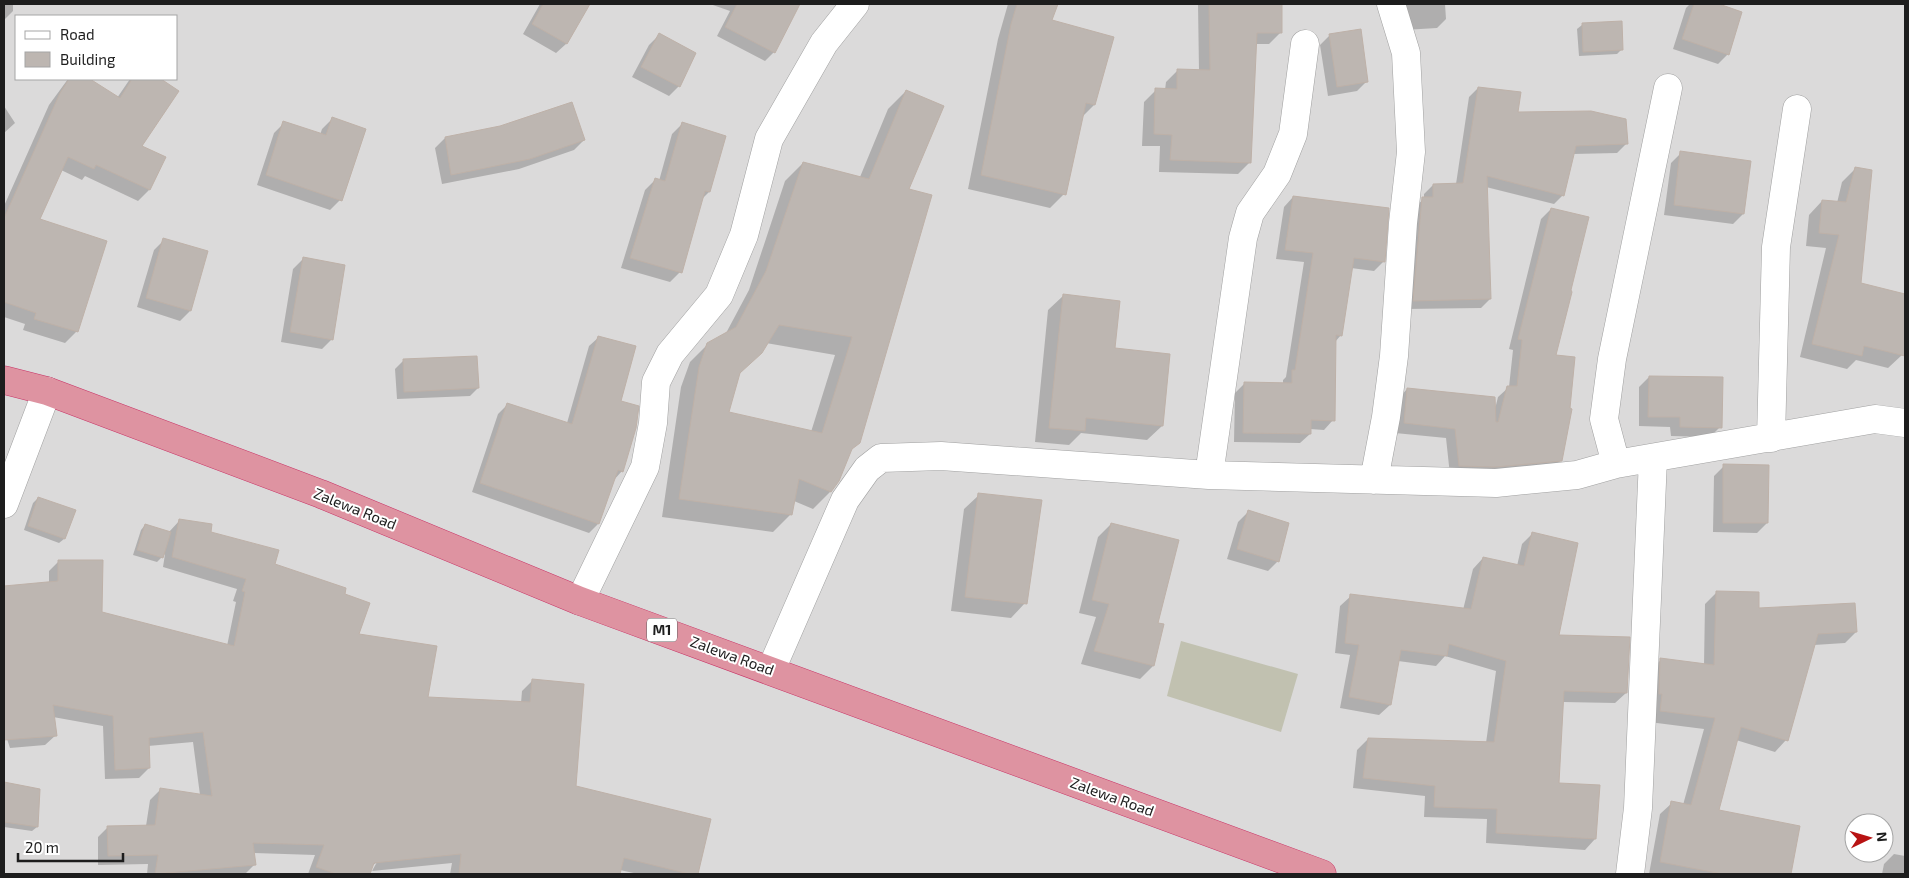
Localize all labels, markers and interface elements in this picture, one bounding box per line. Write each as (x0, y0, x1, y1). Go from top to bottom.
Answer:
legend (15, 15, 178, 80)
text: Road (60, 25, 95, 43)
text: Building (60, 50, 116, 68)
street label: Zalewa Road (311, 483, 399, 533)
road number: M1 (647, 618, 677, 642)
street label: Zalewa Road (688, 632, 777, 679)
street label: Zalewa Road (1068, 773, 1157, 820)
north arrow (1844, 813, 1894, 863)
scale bar (18, 830, 122, 862)
text: N (1874, 831, 1891, 843)
text: 20 m (25, 838, 59, 856)

